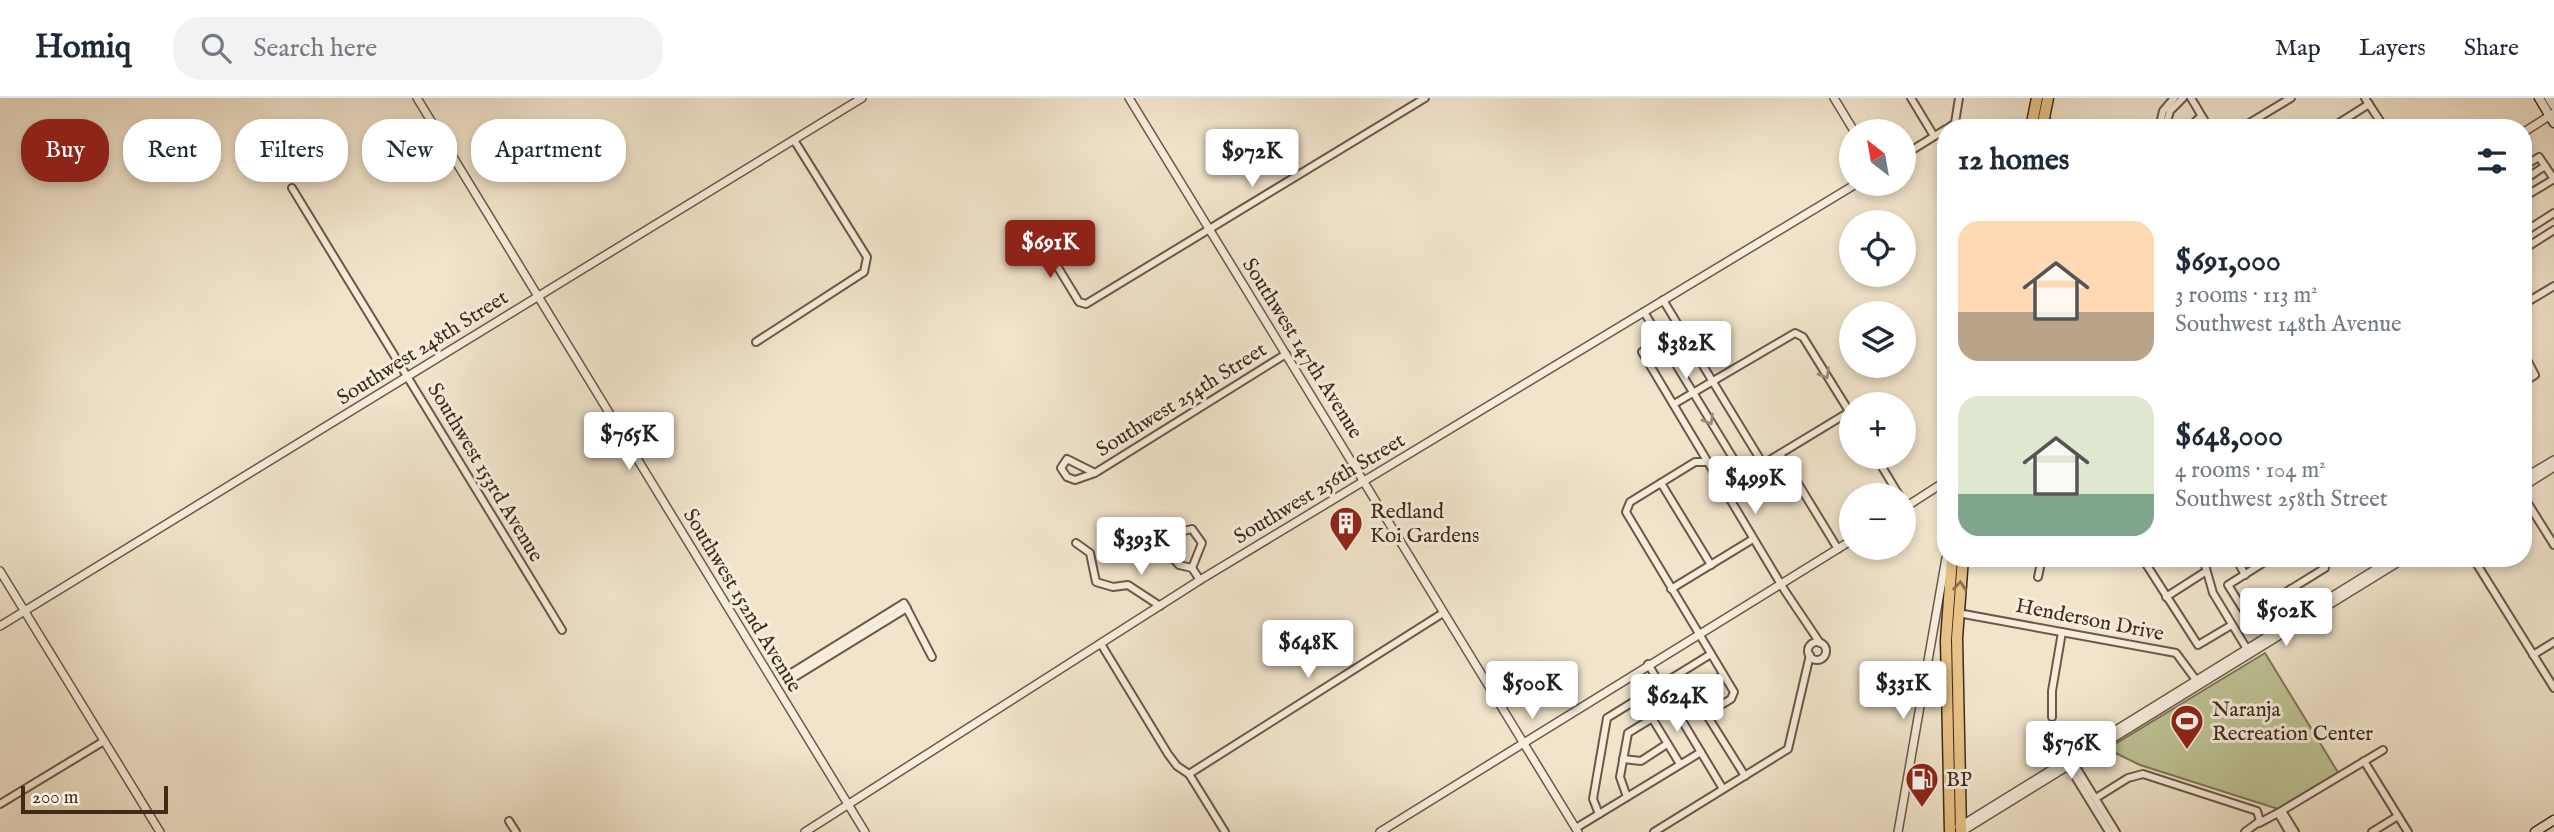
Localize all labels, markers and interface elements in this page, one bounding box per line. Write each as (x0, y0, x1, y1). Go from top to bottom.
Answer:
search box (173, 17, 663, 80)
text: Homiq (35, 27, 131, 69)
icon: search (197, 29, 235, 67)
text: Search here (253, 32, 377, 65)
text: Map (2275, 33, 2321, 64)
text: Layers (2359, 33, 2426, 64)
text: Share (2464, 33, 2519, 64)
chip: Buy (21, 119, 109, 182)
chip: Rent (123, 119, 221, 182)
chip: Filters (235, 119, 348, 182)
chip: New (362, 119, 457, 182)
chip: Apartment (471, 119, 626, 182)
north arrow (1839, 119, 1916, 196)
map controls (1839, 119, 1916, 560)
pin: $972K (1203, 130, 1301, 189)
text: $972K (1222, 137, 1282, 166)
text: 12 homes (1958, 142, 2069, 180)
icon: filters (2473, 142, 2511, 180)
button: locate (1839, 210, 1916, 287)
pin: $691K (1001, 220, 1099, 280)
text: $691K (1021, 228, 1079, 257)
text: $691,000 (2175, 243, 2281, 281)
icon: home (2014, 249, 2098, 333)
street label: Southwest 147th Avenue (1235, 253, 1368, 444)
text: 3 rooms · 113 m² (2175, 281, 2318, 310)
street label: Southwest 248th Street (332, 285, 513, 412)
button: layers (1839, 301, 1916, 378)
text: Southwest 148th Avenue (2175, 310, 2402, 339)
pin: $382K (1637, 322, 1735, 381)
text: $382K (1657, 329, 1715, 358)
street label: Southwest 254th Street (1091, 337, 1272, 464)
one-way arrow (1817, 366, 1830, 379)
street label: Southwest 153rd Avenue (420, 378, 549, 568)
button: + (1839, 392, 1916, 469)
pin: $765K (580, 412, 678, 472)
one-way arrow (1701, 412, 1714, 425)
text: $648,000 (2175, 418, 2283, 456)
text: $765K (600, 420, 658, 449)
icon: home (2014, 424, 2098, 508)
street label: Southwest 256th Street (1229, 428, 1410, 551)
pin: $499K (1706, 456, 1804, 516)
text: 4 rooms · 104 m² (2175, 456, 2326, 485)
text: $499K (1725, 464, 1785, 493)
button: − (1839, 483, 1916, 560)
text: Southwest 258th Street (2175, 485, 2388, 514)
place label: Redland Koi Gardens (1370, 499, 1479, 550)
street label: Southwest 152nd Avenue (676, 504, 808, 698)
building icon: Redland Koi Gardens (1327, 504, 1365, 553)
pin: $393K (1092, 518, 1190, 577)
text: $393K (1113, 525, 1169, 554)
one-way arrow (1952, 580, 1967, 591)
pin: $502K (2237, 588, 2335, 648)
street label: Henderson Drive (2013, 593, 2166, 648)
text: $502K (2256, 596, 2316, 625)
pin: $648K (1259, 620, 1357, 680)
text: $648K (1278, 628, 1338, 657)
pin: $500K (1483, 662, 1581, 721)
pin: $331K (1854, 662, 1952, 721)
text: $500K (1502, 669, 1562, 698)
text: $331K (1875, 669, 1931, 698)
pin: $624K (1628, 674, 1726, 734)
text: $624K (1646, 682, 1708, 711)
place label: Naranja Recreation Center (2212, 697, 2373, 748)
sports icon: Naranja Recreation Center (2168, 702, 2206, 751)
pin: $576K (2022, 722, 2120, 781)
text: $576K (2042, 729, 2100, 758)
fuel station icon: BP (1903, 760, 1941, 809)
place label: BP (1946, 767, 1972, 794)
scale bar (21, 783, 168, 815)
text: 200 m (32, 786, 78, 810)

